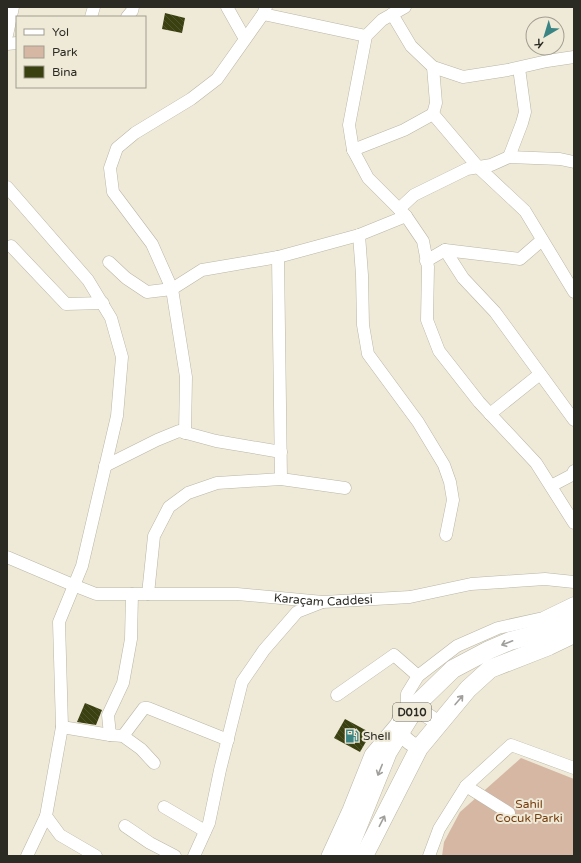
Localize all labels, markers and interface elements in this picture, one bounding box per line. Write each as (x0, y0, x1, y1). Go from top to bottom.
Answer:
legend (16, 16, 146, 88)
north arrow (525, 16, 565, 56)
text: Yol (52, 25, 69, 39)
text: K (532, 36, 546, 51)
text: Park (52, 45, 78, 59)
text: Bina (52, 65, 77, 79)
street label: Karaçam Caddesi (273, 590, 373, 609)
one-way arrow (501, 639, 513, 647)
one-way arrow (454, 695, 463, 706)
road number: D010 (393, 703, 431, 721)
fuel station icon: Shell (344, 728, 360, 744)
place label: Shell (363, 729, 390, 743)
one-way arrow (376, 764, 384, 776)
park label: Sahil Cocuk Parki (495, 797, 563, 825)
one-way arrow (379, 815, 386, 827)

